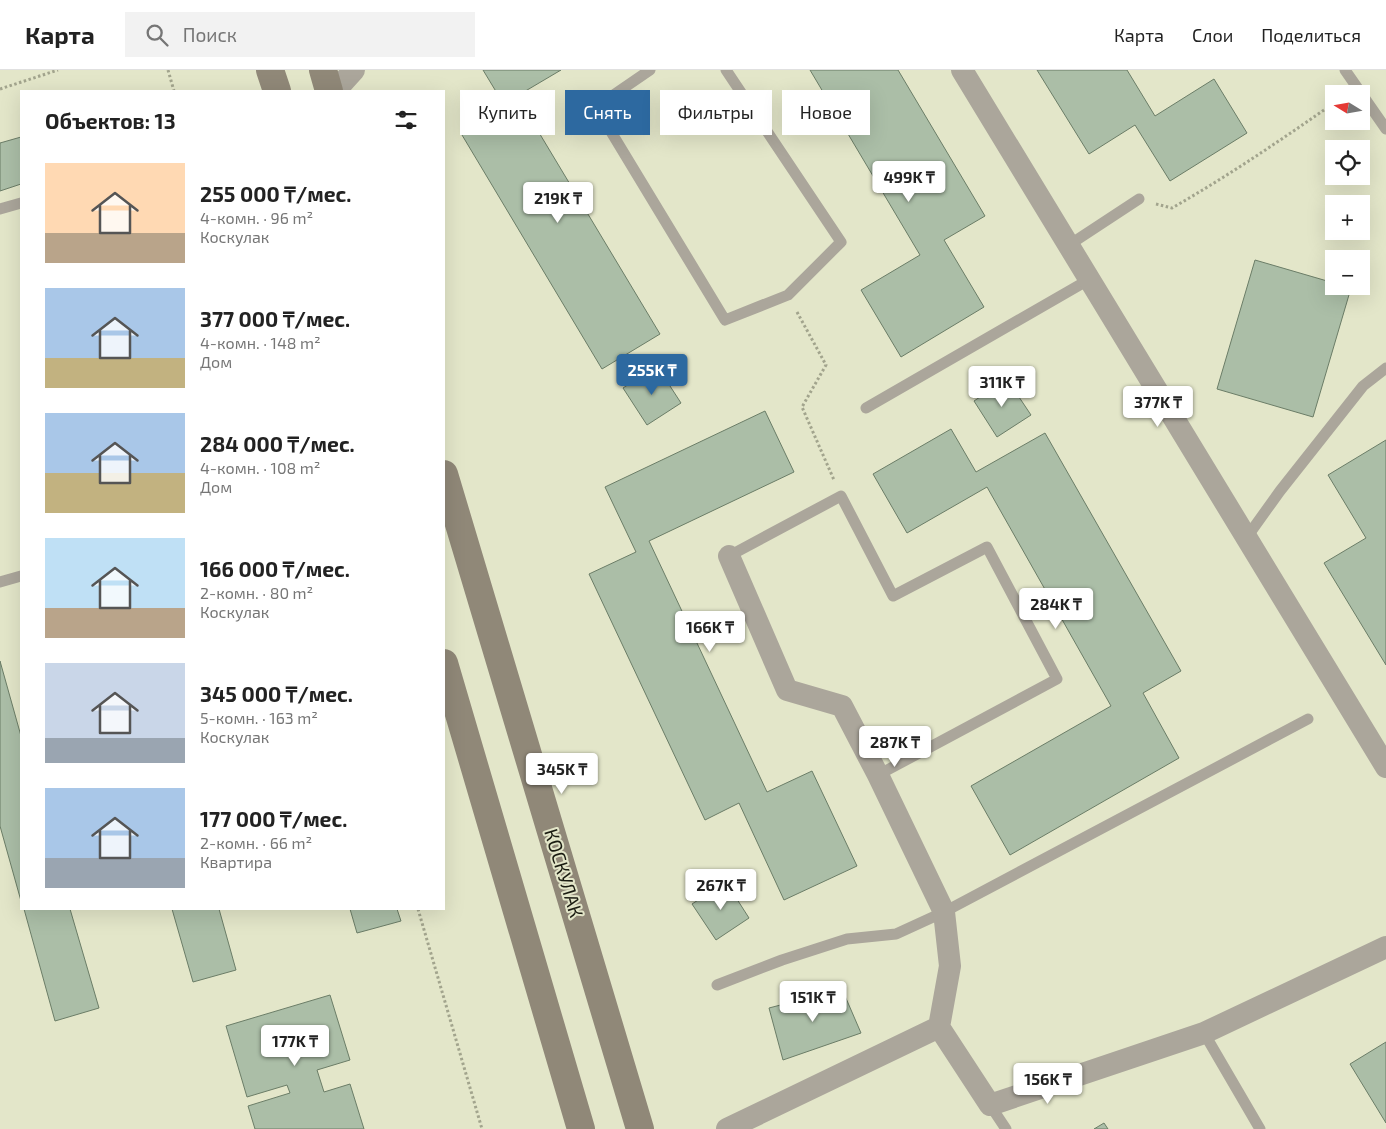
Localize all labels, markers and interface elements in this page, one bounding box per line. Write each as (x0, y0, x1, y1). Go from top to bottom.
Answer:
search box (125, 12, 475, 57)
text: Карта (25, 20, 95, 49)
icon: search (143, 21, 171, 49)
text: Поиск (183, 23, 237, 46)
text: Карта (1114, 24, 1164, 46)
text: Слои (1192, 24, 1233, 46)
text: Поделиться (1261, 24, 1361, 46)
north arrow (1325, 85, 1370, 130)
map controls (1325, 85, 1370, 295)
chip: Купить (460, 90, 555, 135)
chip: Снять (565, 90, 650, 135)
chip: Фильтры (660, 90, 772, 135)
chip: Новое (782, 90, 870, 135)
icon: filters (392, 106, 420, 134)
text: Объектов: 13 (45, 108, 176, 133)
button: locate (1325, 140, 1370, 185)
pin: 499K ₸ (868, 160, 950, 203)
text: 499K ₸ (883, 167, 935, 186)
text: 255 000 ₸/мес. (200, 181, 351, 206)
pin: 219K ₸ (517, 182, 599, 224)
icon: home (85, 183, 145, 243)
text: 219K ₸ (534, 188, 582, 207)
button: + (1325, 195, 1370, 240)
text: 4-комн. · 96 m² (200, 208, 313, 227)
text: Коскулак (200, 227, 269, 246)
button: − (1325, 250, 1370, 295)
text: 377 000 ₸/мес. (200, 306, 350, 331)
icon: home (85, 308, 145, 368)
text: 4-комн. · 148 m² (200, 333, 321, 352)
text: Дом (200, 352, 232, 371)
pin: 255K ₸ (611, 354, 693, 396)
text: 255K ₸ (627, 360, 677, 379)
pin: 311K ₸ (961, 366, 1043, 408)
text: 311K ₸ (979, 372, 1025, 391)
pin: 377K ₸ (1117, 386, 1199, 428)
text: 377K ₸ (1134, 392, 1182, 411)
text: 284 000 ₸/мес. (200, 431, 355, 456)
icon: home (85, 433, 145, 493)
text: 4-комн. · 108 m² (200, 458, 320, 477)
text: Дом (200, 477, 232, 496)
text: 166 000 ₸/мес. (200, 556, 350, 581)
icon: home (85, 558, 145, 618)
text: 2-комн. · 80 m² (200, 583, 313, 602)
pin: 284K ₸ (1015, 588, 1097, 630)
text: 284K ₸ (1030, 594, 1082, 613)
text: Коскулак (200, 602, 269, 621)
pin: 166K ₸ (669, 610, 751, 653)
text: 166K ₸ (686, 617, 734, 636)
text: 345 000 ₸/мес. (200, 681, 353, 706)
icon: home (85, 683, 145, 743)
text: 5-комн. · 163 m² (200, 708, 318, 727)
pin: 287K ₸ (854, 726, 936, 768)
text: Коскулак (200, 727, 269, 746)
text: 287K ₸ (870, 732, 920, 751)
pin: 345K ₸ (521, 752, 603, 795)
text: 345K ₸ (537, 759, 587, 778)
text: 177 000 ₸/мес. (200, 806, 347, 831)
icon: home (85, 808, 145, 868)
street label: КОСКУЛАК (540, 826, 589, 920)
text: 2-комн. · 66 m² (200, 833, 312, 852)
text: Квартира (200, 852, 272, 871)
pin: 267K ₸ (680, 868, 762, 911)
text: 267K ₸ (696, 875, 746, 894)
pin: 151K ₸ (772, 980, 854, 1023)
text: 151K ₸ (791, 987, 835, 1006)
pin: 177K ₸ (254, 1024, 336, 1067)
text: 177K ₸ (272, 1031, 318, 1050)
pin: 156K ₸ (1007, 1062, 1089, 1105)
text: 156K ₸ (1024, 1069, 1072, 1088)

